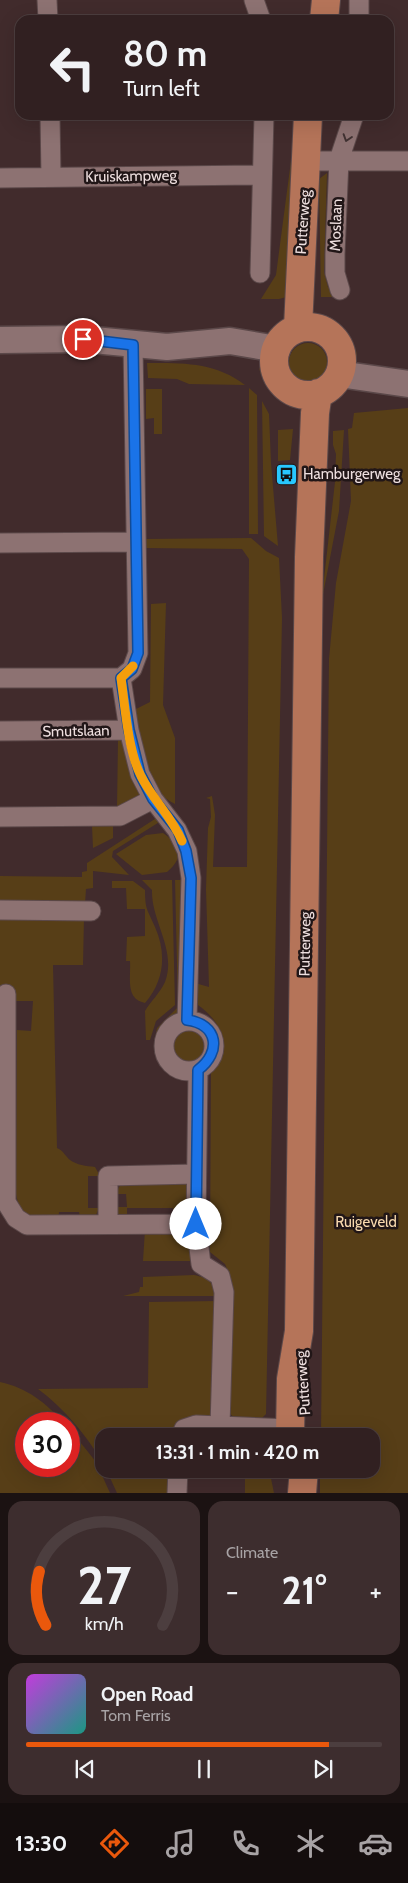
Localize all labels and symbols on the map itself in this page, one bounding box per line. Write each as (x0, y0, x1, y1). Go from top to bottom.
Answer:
one-way arrow (342, 133, 352, 141)
street label: Kruiskampweg (85, 166, 178, 186)
street label: Putterweg (292, 189, 314, 255)
street label: Moslaan (326, 198, 346, 252)
pin (62, 318, 104, 360)
bus stop icon: Hamburgerweg (275, 462, 299, 486)
place label: Hamburgerweg (303, 465, 401, 483)
street label: Smutslaan (42, 721, 110, 741)
street label: Putterweg (295, 911, 315, 977)
position arrow (169, 1197, 221, 1249)
park label: Ruigeveld (335, 1213, 397, 1231)
street label: Putterweg (292, 1350, 314, 1416)
speed limit sign: 30 (15, 1412, 80, 1477)

